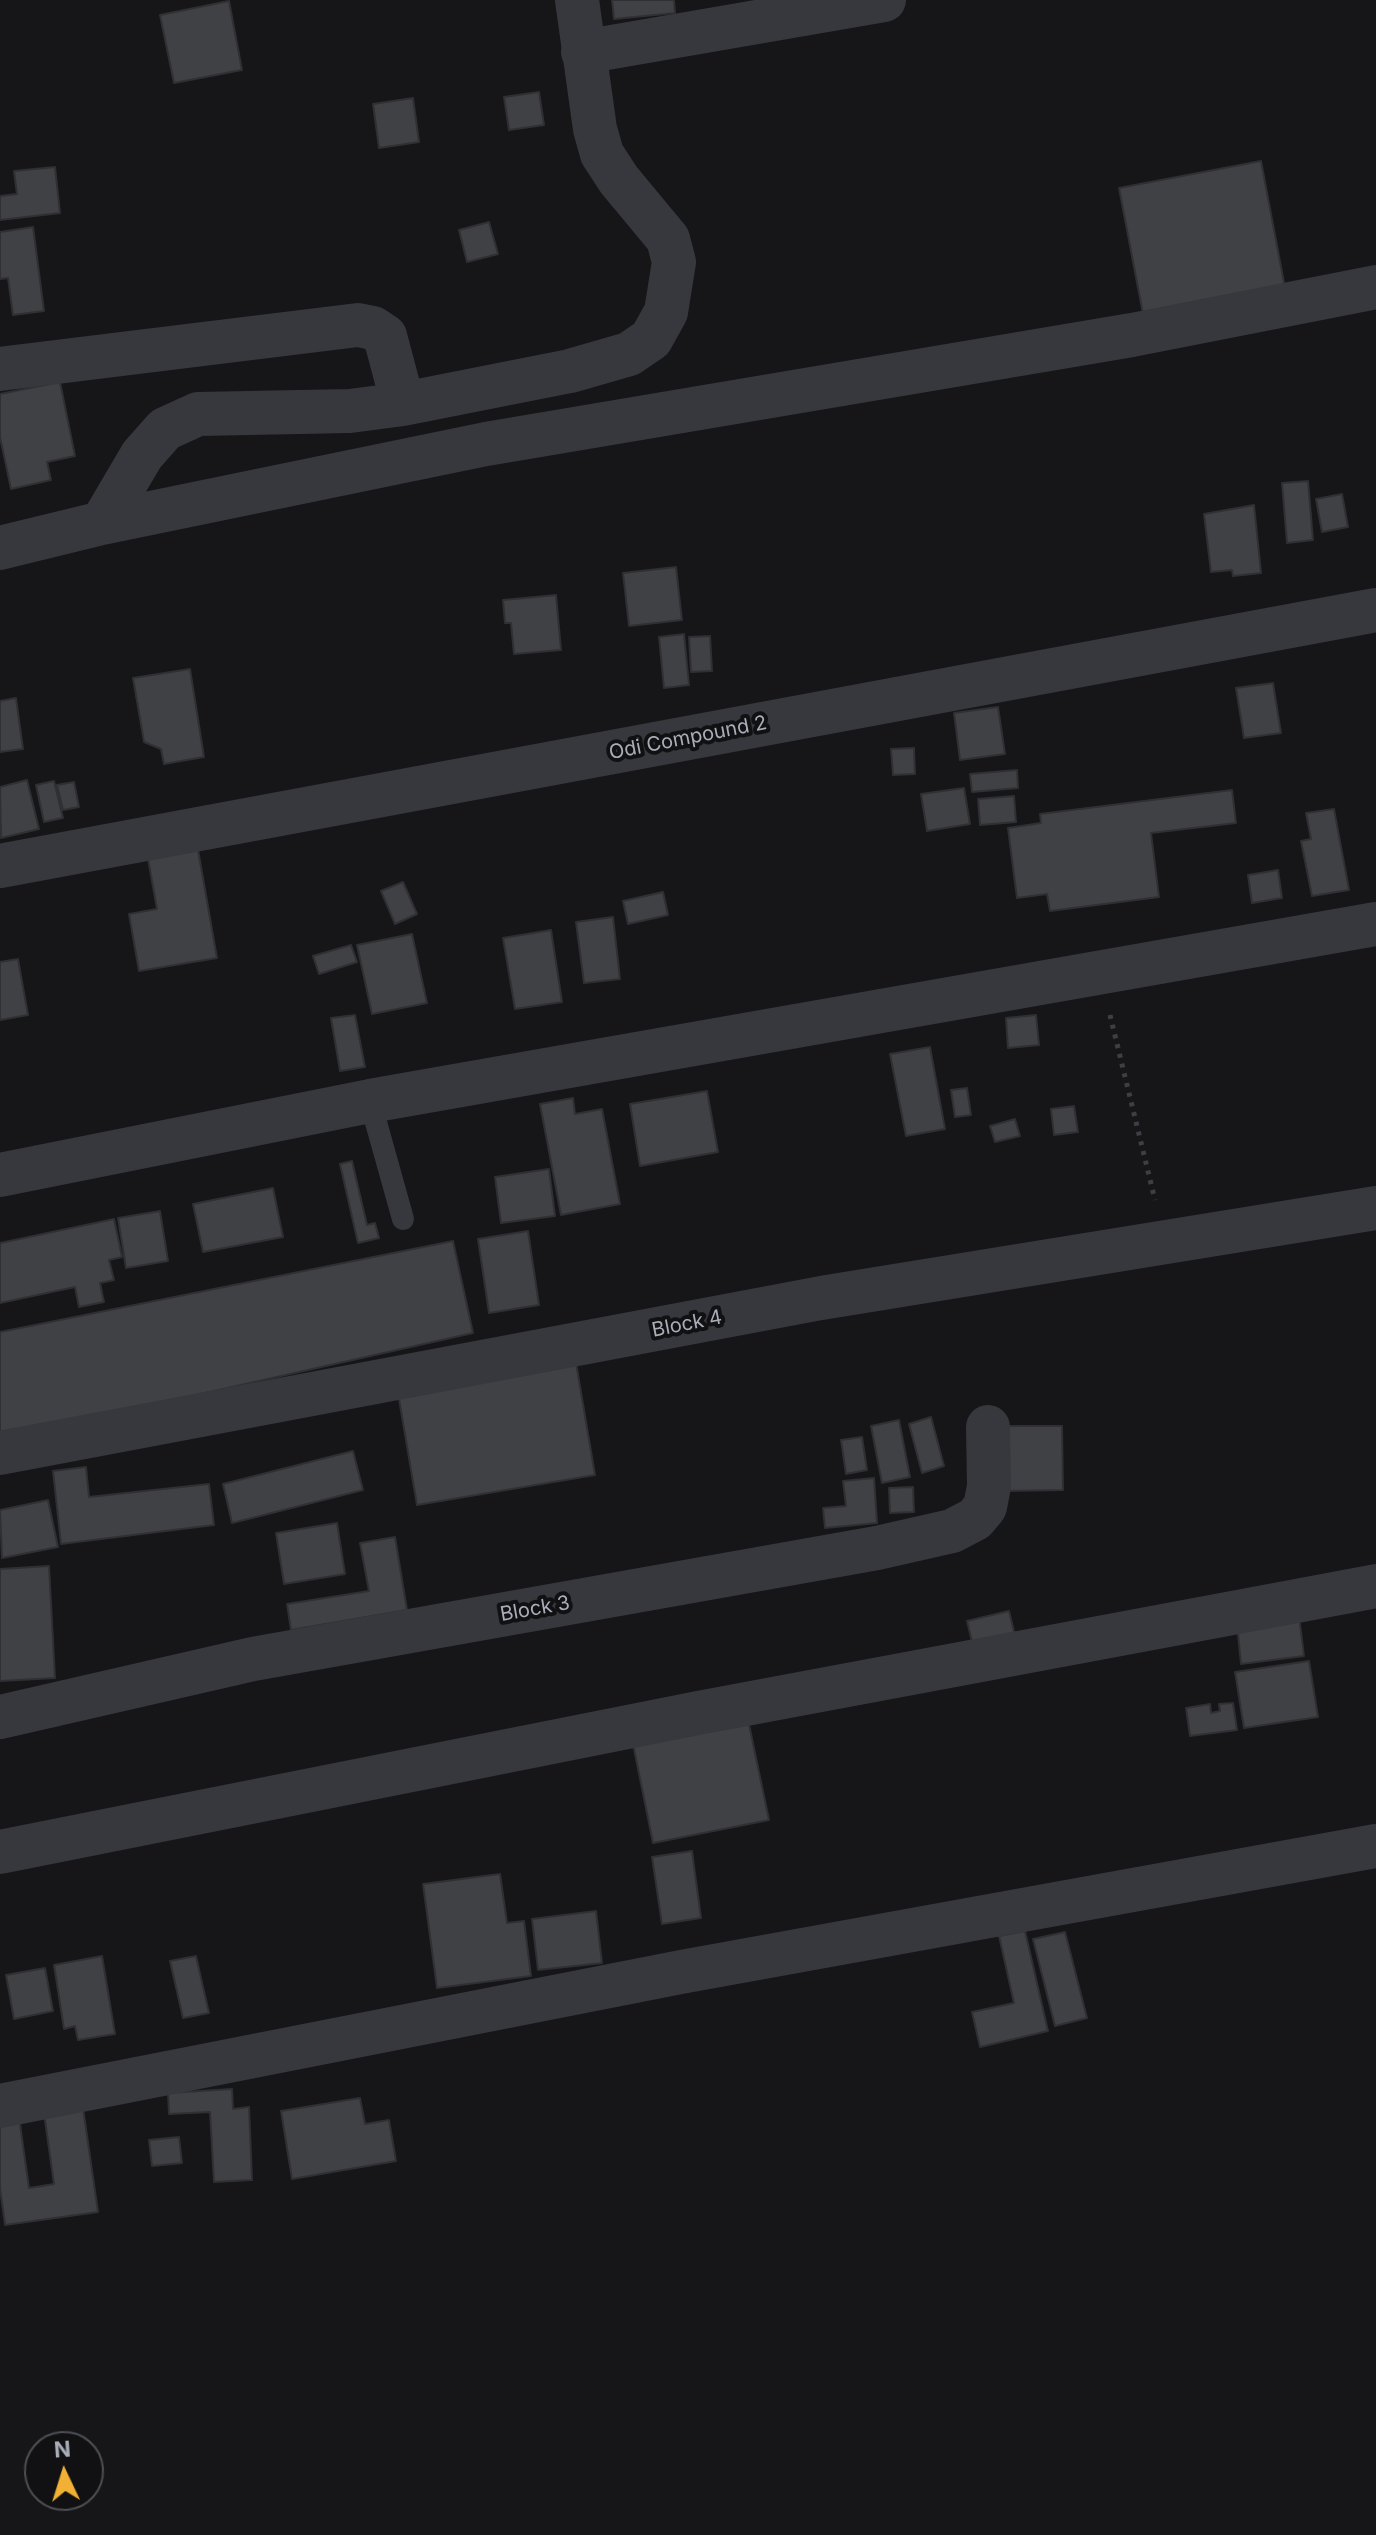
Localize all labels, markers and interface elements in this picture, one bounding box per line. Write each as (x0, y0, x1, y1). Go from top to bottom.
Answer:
street label: Odi Compound 2 (607, 711, 769, 765)
street label: Block 4 (650, 1305, 724, 1343)
street label: Block 3 (498, 1591, 572, 1627)
north arrow (24, 2431, 104, 2511)
text: N (53, 2436, 72, 2463)

